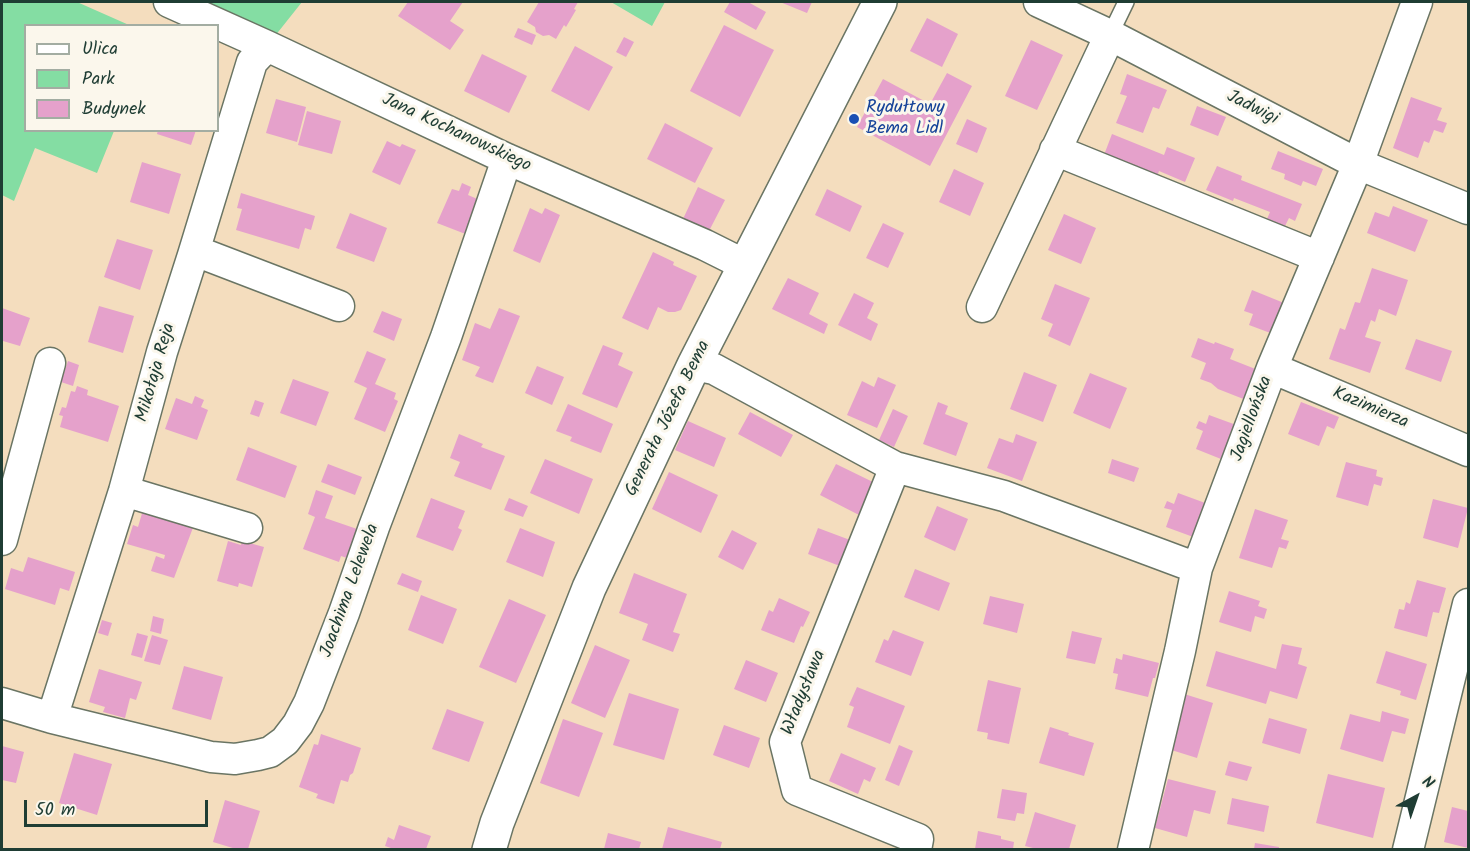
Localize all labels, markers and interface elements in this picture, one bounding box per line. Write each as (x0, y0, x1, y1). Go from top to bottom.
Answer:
legend (24, 24, 219, 132)
text: Ulica (82, 35, 118, 64)
text: Park (82, 65, 115, 94)
street label: Jadwigi (1223, 87, 1281, 131)
street label: Jana Kochanowskiego (378, 90, 534, 178)
text: Budynek (82, 95, 146, 124)
place label: Rydułtowy Bema Lidl (866, 98, 945, 140)
marker: Rydułtowy Bema Lidl (847, 112, 861, 126)
street label: Mikołaja Reja (133, 321, 181, 425)
street label: Generała Józefa Bema (622, 338, 716, 500)
street label: Jagiellońska (1228, 374, 1278, 464)
street label: Kazimierza (1329, 383, 1411, 435)
street label: Joachima Lelewela (317, 521, 385, 661)
street label: Władysława (778, 647, 832, 739)
north arrow (1386, 767, 1446, 827)
text: N (1416, 770, 1440, 796)
scale bar (27, 788, 212, 826)
text: 50 m (35, 796, 75, 825)

